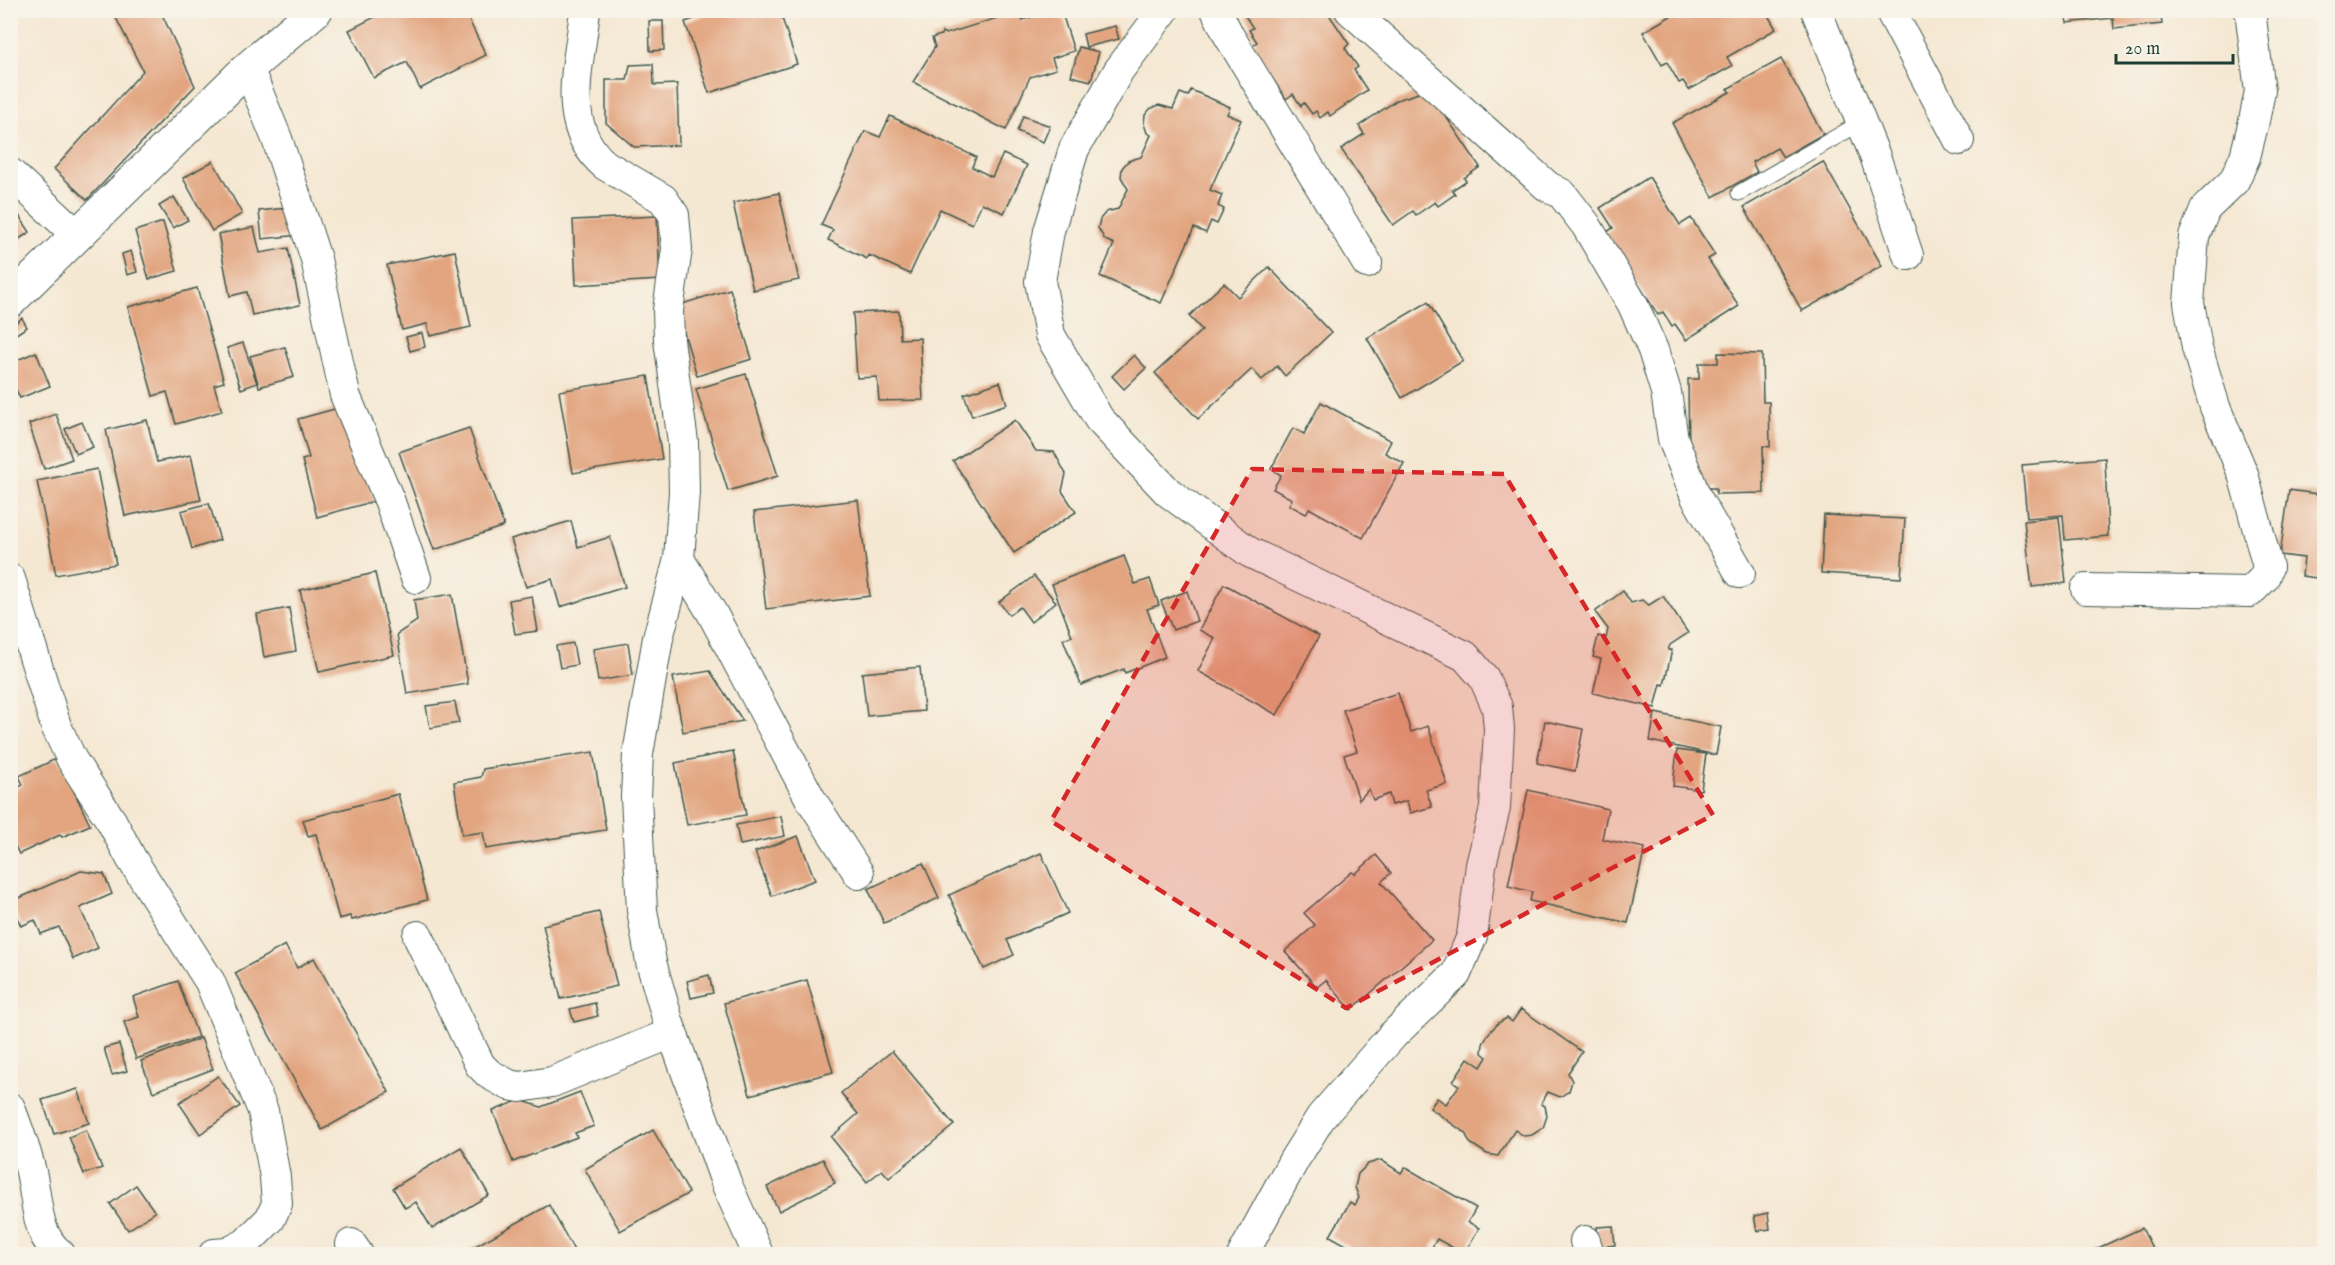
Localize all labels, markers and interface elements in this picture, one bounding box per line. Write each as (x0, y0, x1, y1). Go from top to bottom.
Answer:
scale bar (2116, 27, 2233, 65)
text: 20 m (2125, 38, 2160, 61)

